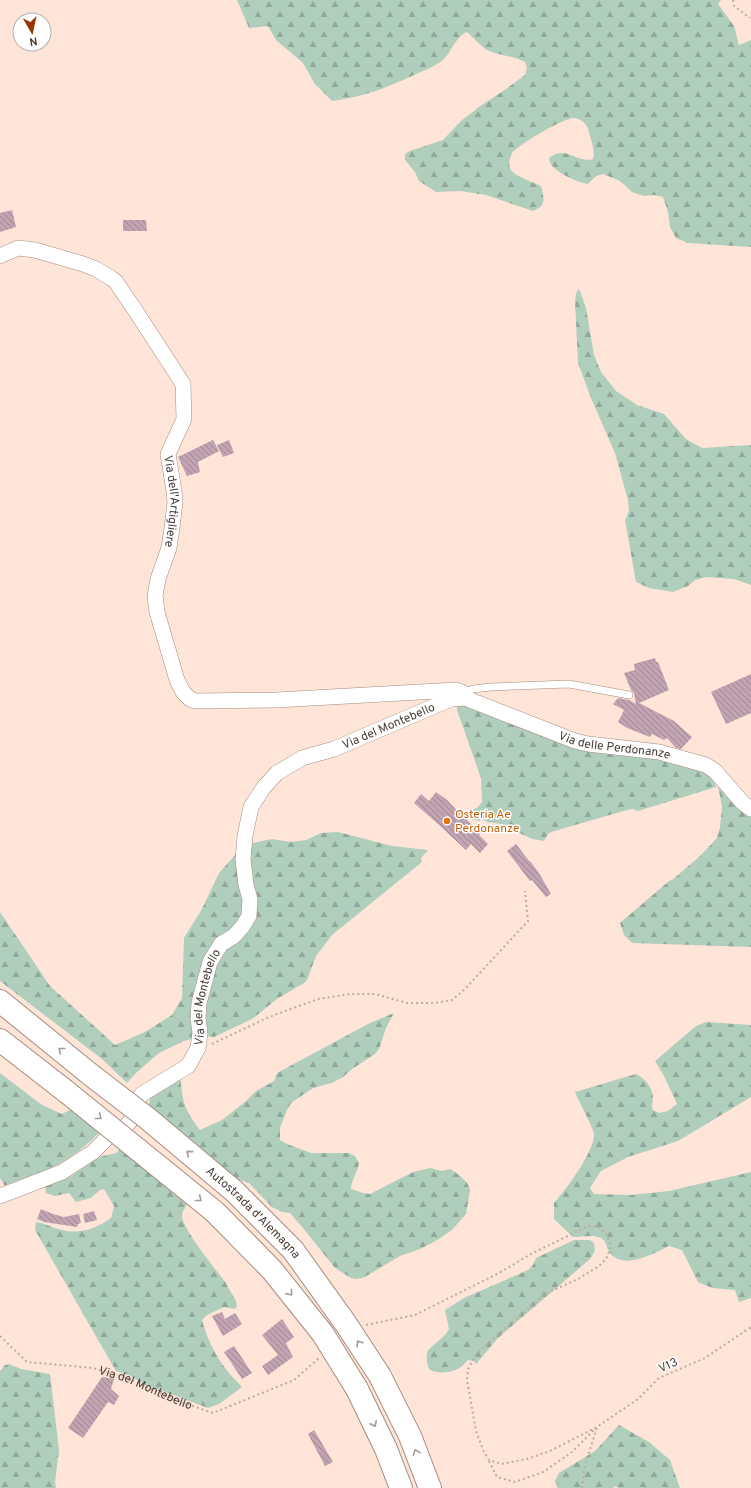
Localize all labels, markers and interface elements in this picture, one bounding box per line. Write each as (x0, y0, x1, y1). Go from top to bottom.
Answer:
north arrow (12, 12, 52, 52)
text: N (28, 33, 38, 48)
street label: Via dell'Artigliere (159, 454, 182, 548)
street label: Via del Montebello (340, 700, 438, 754)
street label: Via delle Perdonanze (556, 728, 672, 764)
place label: Osteria Ae Perdonanze (455, 807, 519, 837)
marker: Osteria Ae Perdonanze (442, 816, 452, 826)
street label: Via del Montebello (191, 946, 225, 1047)
one-way arrow (58, 1048, 65, 1055)
one-way arrow (94, 1113, 101, 1120)
one-way arrow (186, 1151, 194, 1158)
street label: Autostrada d'Alemagna (202, 1164, 304, 1262)
one-way arrow (195, 1195, 202, 1202)
one-way arrow (285, 1288, 292, 1295)
one-way arrow (356, 1340, 363, 1347)
street label: V13 (656, 1355, 681, 1377)
street label: Via del Montebello (97, 1363, 194, 1414)
one-way arrow (370, 1420, 377, 1428)
one-way arrow (412, 1448, 420, 1455)

